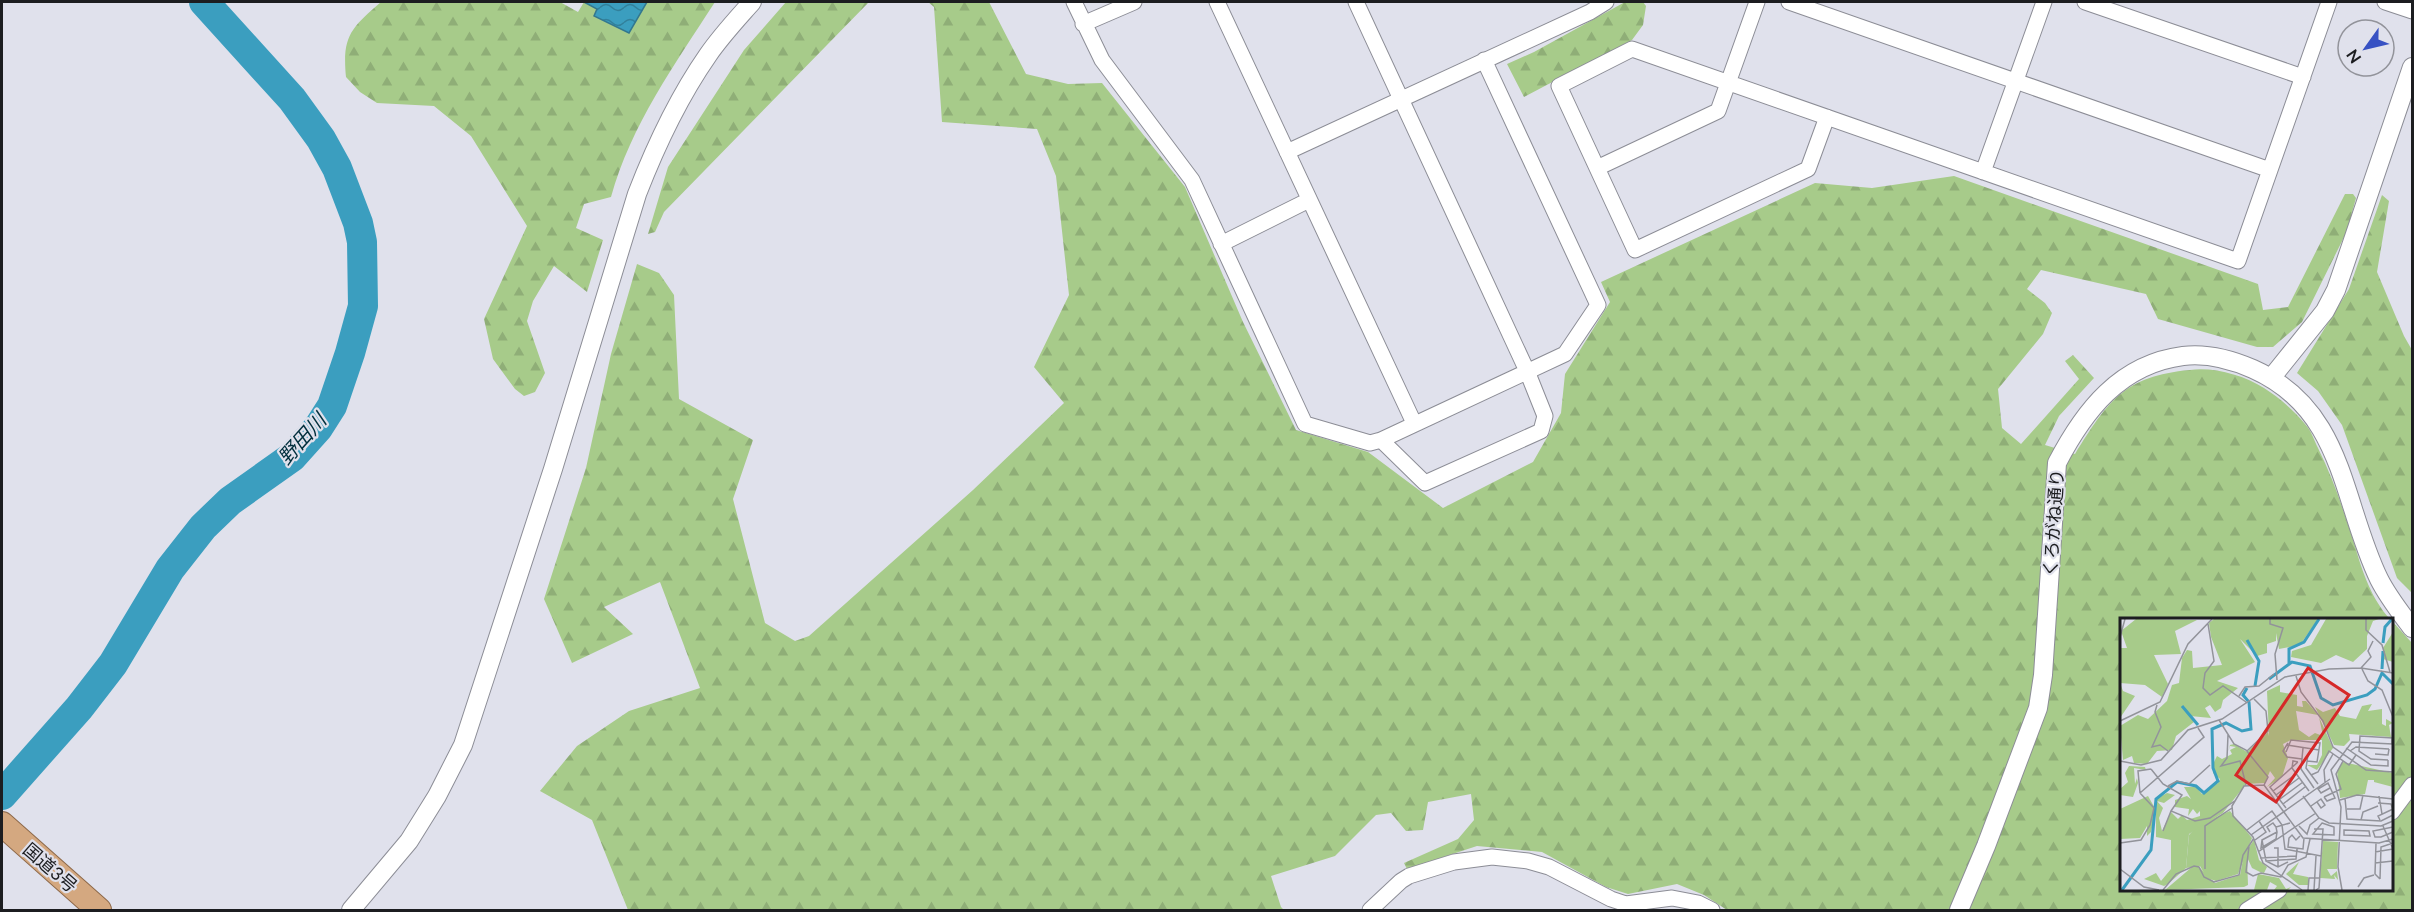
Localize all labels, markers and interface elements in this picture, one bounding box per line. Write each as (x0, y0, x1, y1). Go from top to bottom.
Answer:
north arrow (2336, 18, 2396, 78)
text: N (2342, 46, 2364, 67)
water label: 野田川 (272, 407, 332, 469)
street label: くろがね通り (2038, 468, 2068, 578)
inset map (2120, 618, 2393, 891)
street label: 国道3号 (19, 838, 82, 897)

